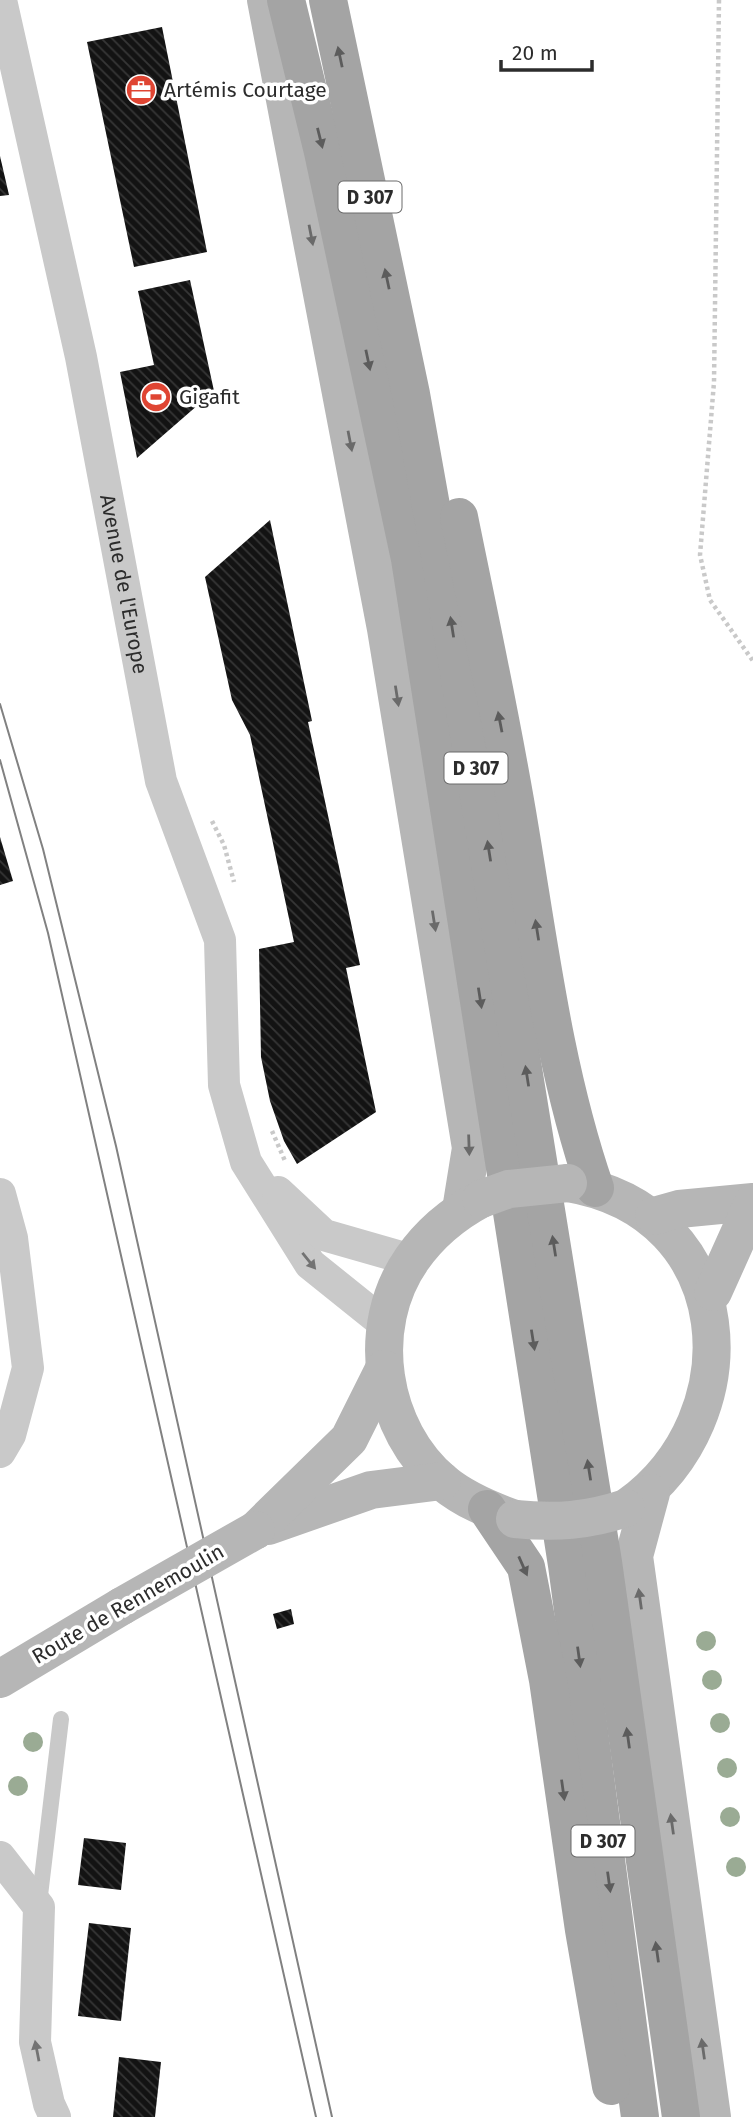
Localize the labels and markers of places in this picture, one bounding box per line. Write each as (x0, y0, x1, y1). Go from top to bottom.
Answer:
office icon: Artémis Courtage (124, 73, 158, 107)
place label: Artémis Courtage (164, 77, 327, 103)
sports icon: Gigafit (139, 380, 173, 414)
place label: Gigafit (179, 384, 240, 410)

